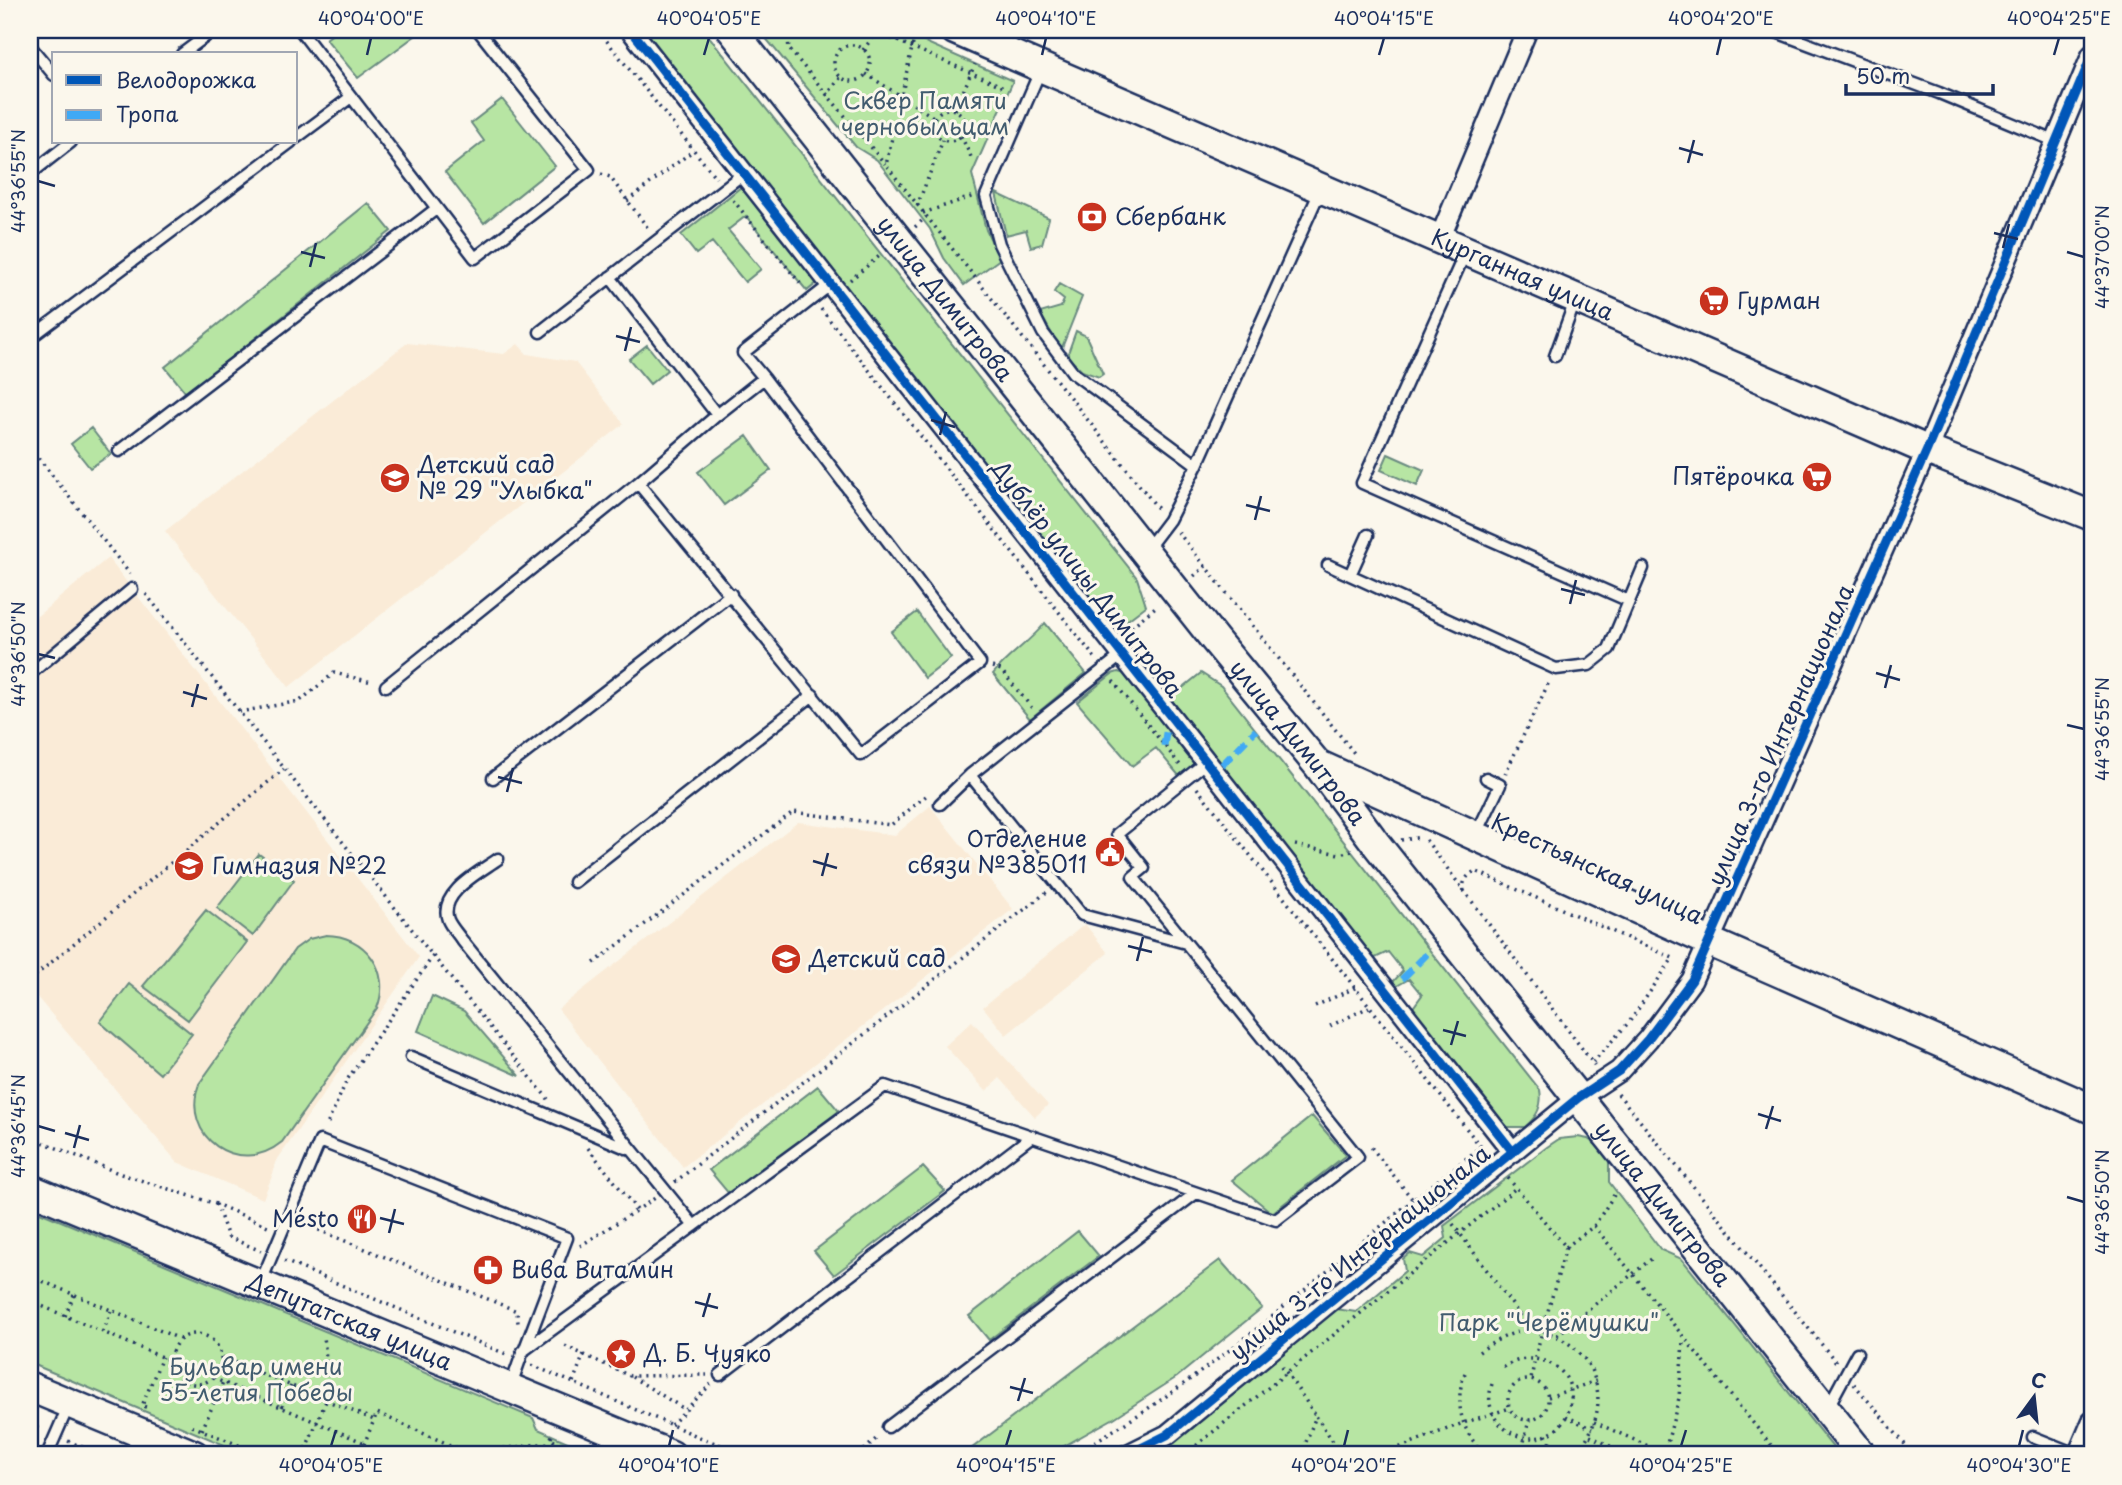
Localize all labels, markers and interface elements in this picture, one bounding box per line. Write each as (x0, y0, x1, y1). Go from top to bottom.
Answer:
text: 40°04'00"E (318, 4, 424, 31)
text: 40°04'05"E (657, 4, 761, 31)
text: 40°04'10"E (995, 4, 1097, 31)
text: 40°04'15"E (1334, 4, 1434, 31)
text: 40°04'20"E (1668, 4, 1774, 31)
text: 40°04'25"E (2007, 4, 2111, 31)
legend (52, 52, 298, 144)
scale bar (1846, 52, 1993, 96)
text: 50 m (1856, 59, 1910, 91)
text: Велодорожка (116, 63, 257, 95)
park label: Сквер Памяти чернобыльцам (841, 82, 1009, 143)
text: Тропа (116, 97, 178, 129)
text: 44°36'55"N (4, 129, 31, 233)
place label: Сбербанк (1115, 198, 1226, 233)
bank icon: Сбербанк (1075, 200, 1109, 234)
text: 44°37'00"N (2088, 205, 2115, 309)
street label: улица Димитрова (869, 208, 1023, 389)
street label: Курганная улица (1426, 219, 1620, 329)
place label: Гурман (1737, 282, 1821, 317)
supermarket icon: Гурман (1697, 284, 1731, 318)
place label: Детский сад № 29 "Улыбка" (417, 446, 593, 507)
street label: Дублёр улицы Димитрова (983, 451, 1193, 705)
place label: Пятёрочка (1672, 458, 1795, 493)
supermarket icon: Пятёрочка (1800, 460, 1834, 494)
school or university icon: Детский сад № 29 "Улыбка" (378, 461, 412, 495)
street label: улица 3-го Интернационала (1697, 578, 1862, 891)
text: 44°36'50"N (4, 601, 31, 707)
street label: улица Димитрова (1222, 651, 1376, 833)
text: 44°36'55"N (2088, 677, 2115, 781)
street label: Крестьянская улица (1486, 803, 1710, 932)
place label: Отделение связи №385011 (907, 820, 1087, 881)
public building icon: Отделение связи №385011 (1093, 835, 1127, 869)
place label: Гимназия №22 (212, 847, 387, 882)
school or university icon: Гимназия №22 (172, 849, 206, 883)
place label: Детский сад (808, 940, 946, 975)
school or university icon: Детский сад (769, 942, 803, 976)
text: 44°36'45"N (4, 1074, 31, 1178)
street label: улица Димитрова (1587, 1113, 1741, 1294)
street label: улица 3-го Интернационала (1221, 1135, 1497, 1368)
text: 44°36'50"N (2088, 1149, 2115, 1255)
place label: Mésto (272, 1200, 339, 1235)
restaurant icon: Mésto (345, 1202, 379, 1236)
place label: Вива Витамин (511, 1251, 674, 1286)
pharmacy icon: Вива Витамин (471, 1253, 505, 1287)
street label: Депутатская улица (241, 1262, 458, 1379)
park label: Парк "Черёмушки" (1439, 1304, 1659, 1339)
place label: Д. Б. Чуяко (643, 1335, 771, 1370)
place icon: Д. Б. Чуяко (604, 1337, 638, 1371)
park label: Бульвар имени 55-летия Победы (159, 1348, 353, 1409)
north arrow (2000, 1362, 2070, 1432)
text: С (2028, 1364, 2049, 1395)
text: 40°04'05"E (279, 1451, 383, 1478)
text: 40°04'10"E (618, 1451, 720, 1478)
text: 40°04'15"E (956, 1451, 1056, 1478)
text: 40°04'20"E (1291, 1451, 1397, 1478)
text: 40°04'25"E (1629, 1451, 1733, 1478)
text: 40°04'30"E (1966, 1451, 2072, 1478)

